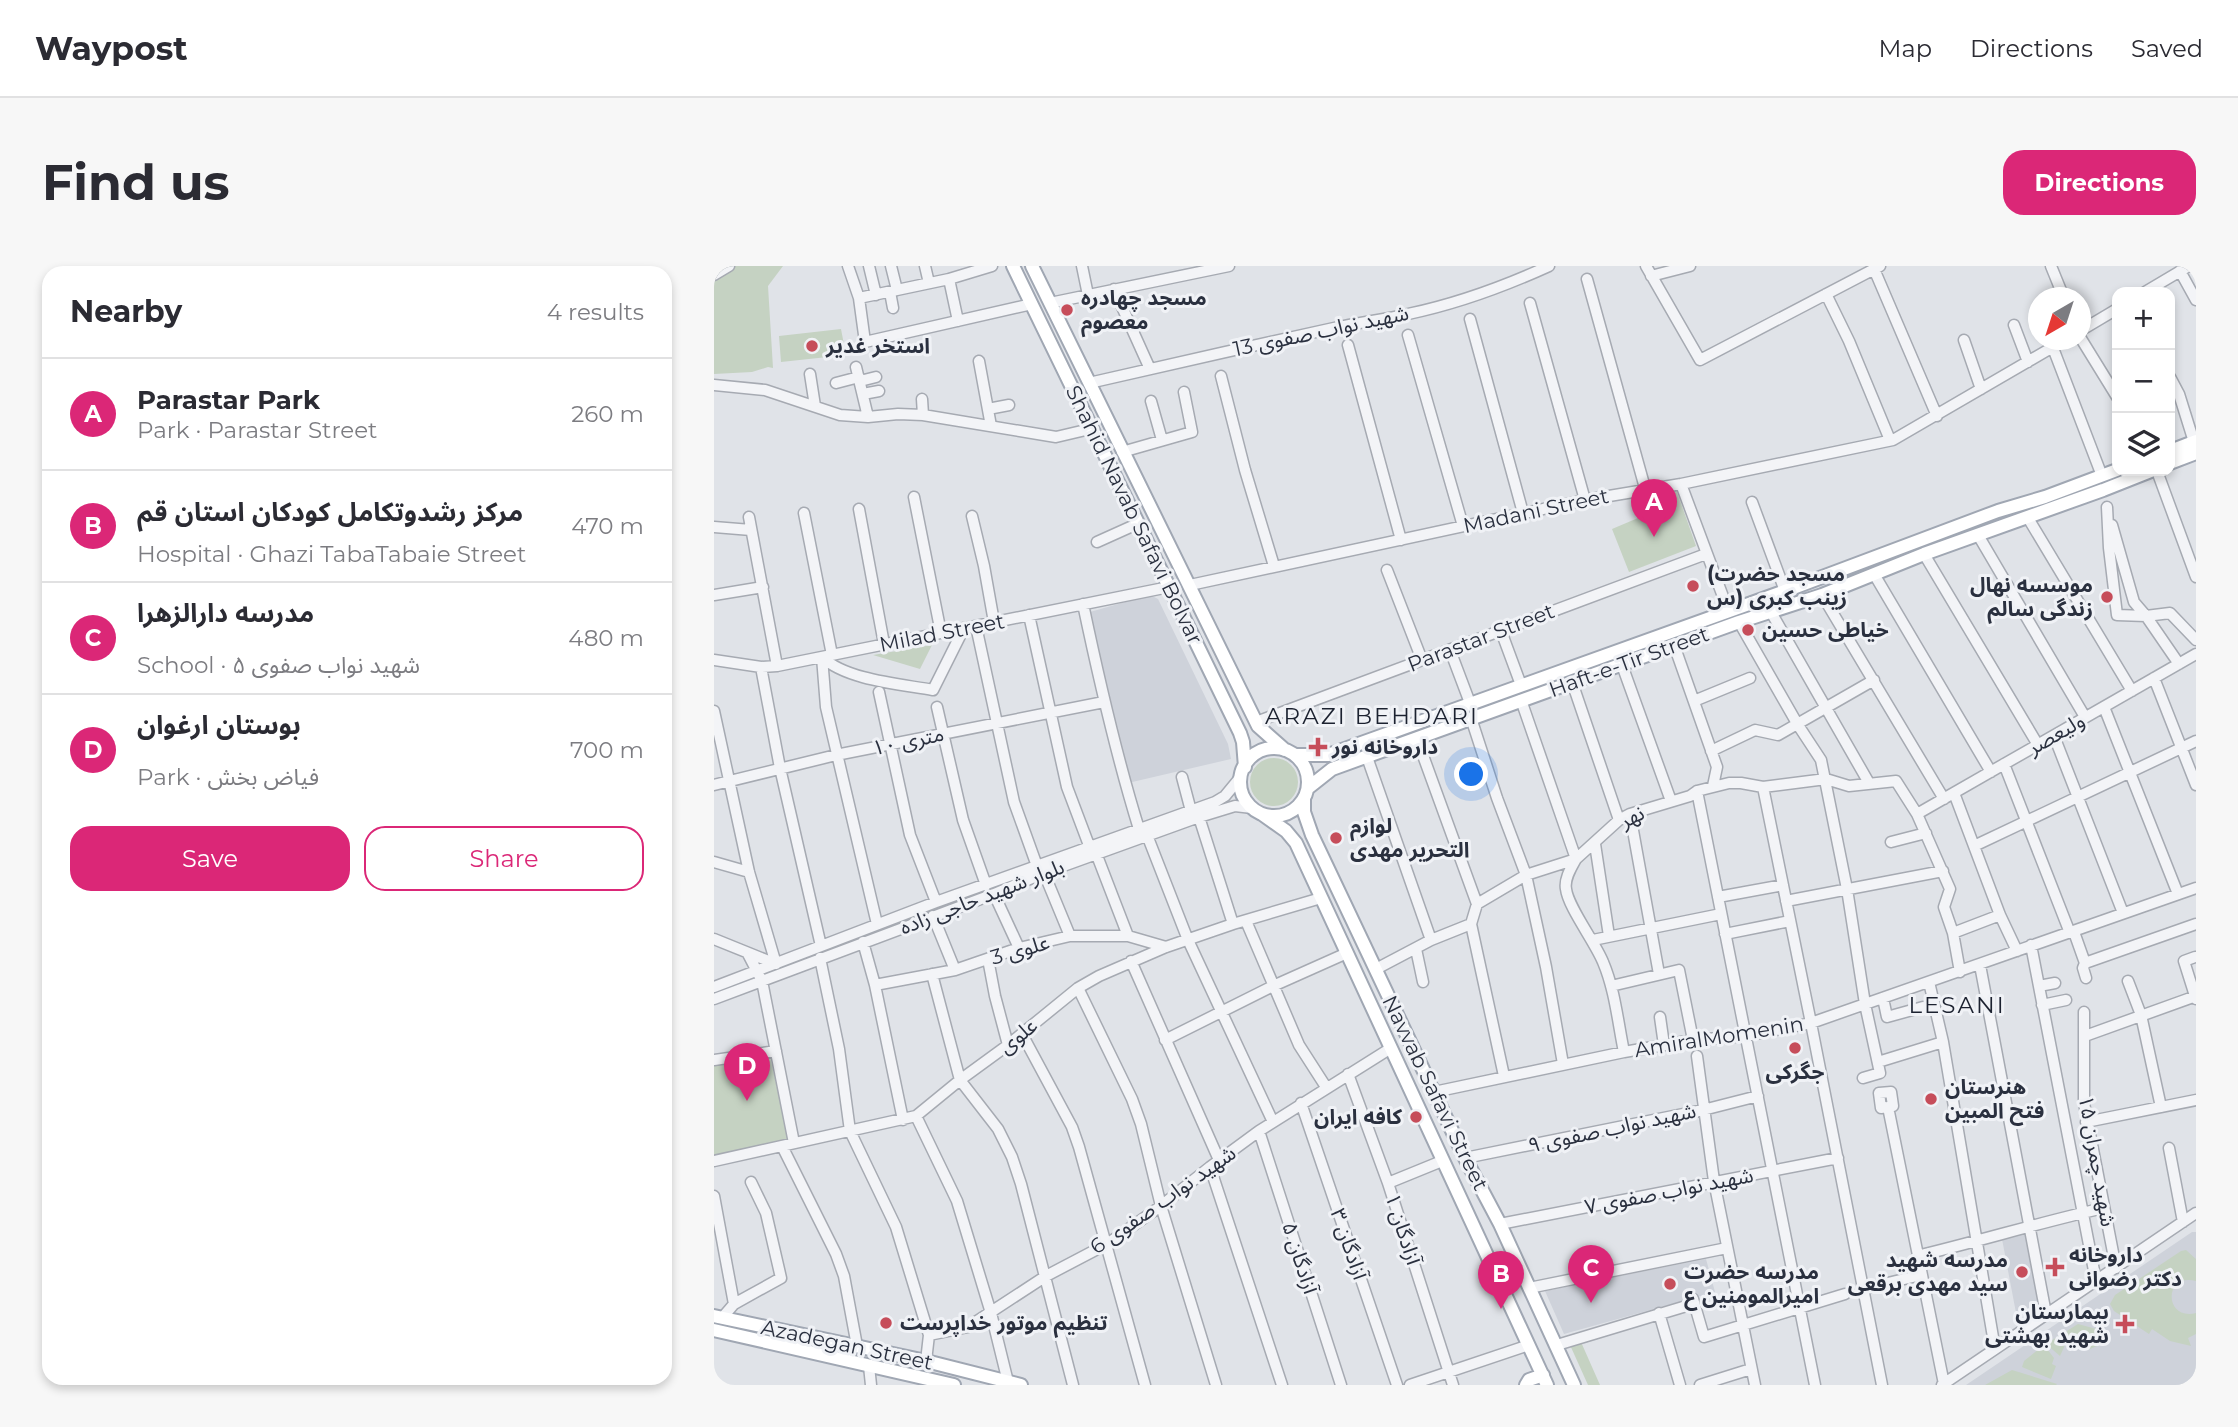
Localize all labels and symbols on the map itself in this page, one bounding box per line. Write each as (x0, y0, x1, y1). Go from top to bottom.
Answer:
place label: مسجد چهادره معصوم (1081, 285, 1207, 338)
north arrow (2028, 287, 2091, 350)
street label: شهید نواب صفوی 13 (1231, 300, 1411, 361)
marker: مسجد چهادره معصوم (1059, 302, 1075, 318)
place label: استخر غدیر (825, 333, 930, 358)
marker: استخر غدیر (804, 338, 820, 354)
street label: Shahid Navab Safavi Bolvar (1061, 381, 1208, 648)
pin: A (1631, 479, 1677, 537)
street label: Madani Street (1461, 483, 1611, 538)
place label: (مسجد حضرت زینب کبری (س (1707, 561, 1847, 610)
place label: موسسه نهال زندگی سالم (1970, 572, 2093, 624)
marker: (مسجد حضرت زینب کبری (س (1685, 578, 1701, 594)
marker: موسسه نهال زندگی سالم (2099, 589, 2115, 605)
street label: Parastar Street (1404, 598, 1558, 677)
street label: Milad Street (877, 608, 1007, 657)
place label: خیاطی حسین (1762, 617, 1889, 642)
street label: Haft-e-Tir Street (1545, 621, 1712, 702)
marker: خیاطی حسین (1740, 622, 1756, 638)
district label: ARAZI BEHDARI (1265, 702, 1479, 730)
street label: ولیعصر (2022, 707, 2089, 760)
street label: ۱۰ متری (870, 721, 946, 760)
place label: داروخانه نور (1331, 734, 1438, 759)
marker: داروخانه نور (1310, 739, 1326, 755)
your location (1454, 757, 1488, 791)
street label: نهر (1614, 800, 1648, 834)
place label: لوازم التحریر مهدی (1350, 813, 1470, 862)
marker: لوازم التحریر مهدی (1328, 830, 1344, 846)
street label: بلوار شهید حاجی زاده (896, 854, 1068, 939)
street label: علوی 3 (988, 929, 1052, 970)
street label: Navvab Safavi Street (1377, 991, 1494, 1194)
district label: LESANI (1908, 991, 2006, 1019)
street label: AmiralMomenin (1633, 1011, 1805, 1062)
street label: علوی (993, 1012, 1042, 1059)
marker: جگرکی (1787, 1040, 1803, 1056)
pin: D (724, 1043, 770, 1101)
place label: جگرکی (1766, 1059, 1824, 1084)
place label: هنرستان فتح المبین (1945, 1074, 2044, 1126)
marker: هنرستان فتح المبین (1923, 1091, 1939, 1107)
street label: شهید چمران ۱۵ (2073, 1093, 2121, 1229)
street label: شهید نواب صفوی ۹ (1526, 1097, 1698, 1158)
place label: کافه ایران (1314, 1104, 1402, 1129)
marker: کافه ایران (1408, 1109, 1424, 1125)
street label: شهید نواب صفوی 6 (1085, 1140, 1240, 1259)
street label: شهید نواب صفوی ۷ (1582, 1162, 1755, 1219)
street label: آزادگان ۱ (1380, 1190, 1427, 1269)
street label: آزادگان ۳ (1326, 1205, 1374, 1284)
street label: آزادگان ۵ (1277, 1219, 1324, 1298)
place label: داروخانه دکتر رضوانی (2069, 1242, 2182, 1291)
pin: C (1568, 1245, 1614, 1303)
place label: مدرسه شهید سید مهدی برقعی (1848, 1247, 2008, 1296)
pin: B (1478, 1251, 1524, 1309)
place label: مدرسه حضرت امیرالمومنین ع (1684, 1259, 1819, 1311)
marker: داروخانه دکتر رضوانی (2047, 1259, 2063, 1275)
marker: مدرسه شهید سید مهدی برقعی (2014, 1264, 2030, 1280)
marker: مدرسه حضرت امیرالمومنین ع (1662, 1276, 1678, 1292)
place label: بیمارستان شهید بهشتی (1985, 1299, 2109, 1348)
place label: تنظیم موتور خداپرست (900, 1310, 1108, 1338)
street label: Azadegan Street (759, 1314, 935, 1375)
marker: بیمارستان شهید بهشتی (2115, 1314, 2135, 1334)
marker: تنظیم موتور خداپرست (878, 1315, 894, 1331)

